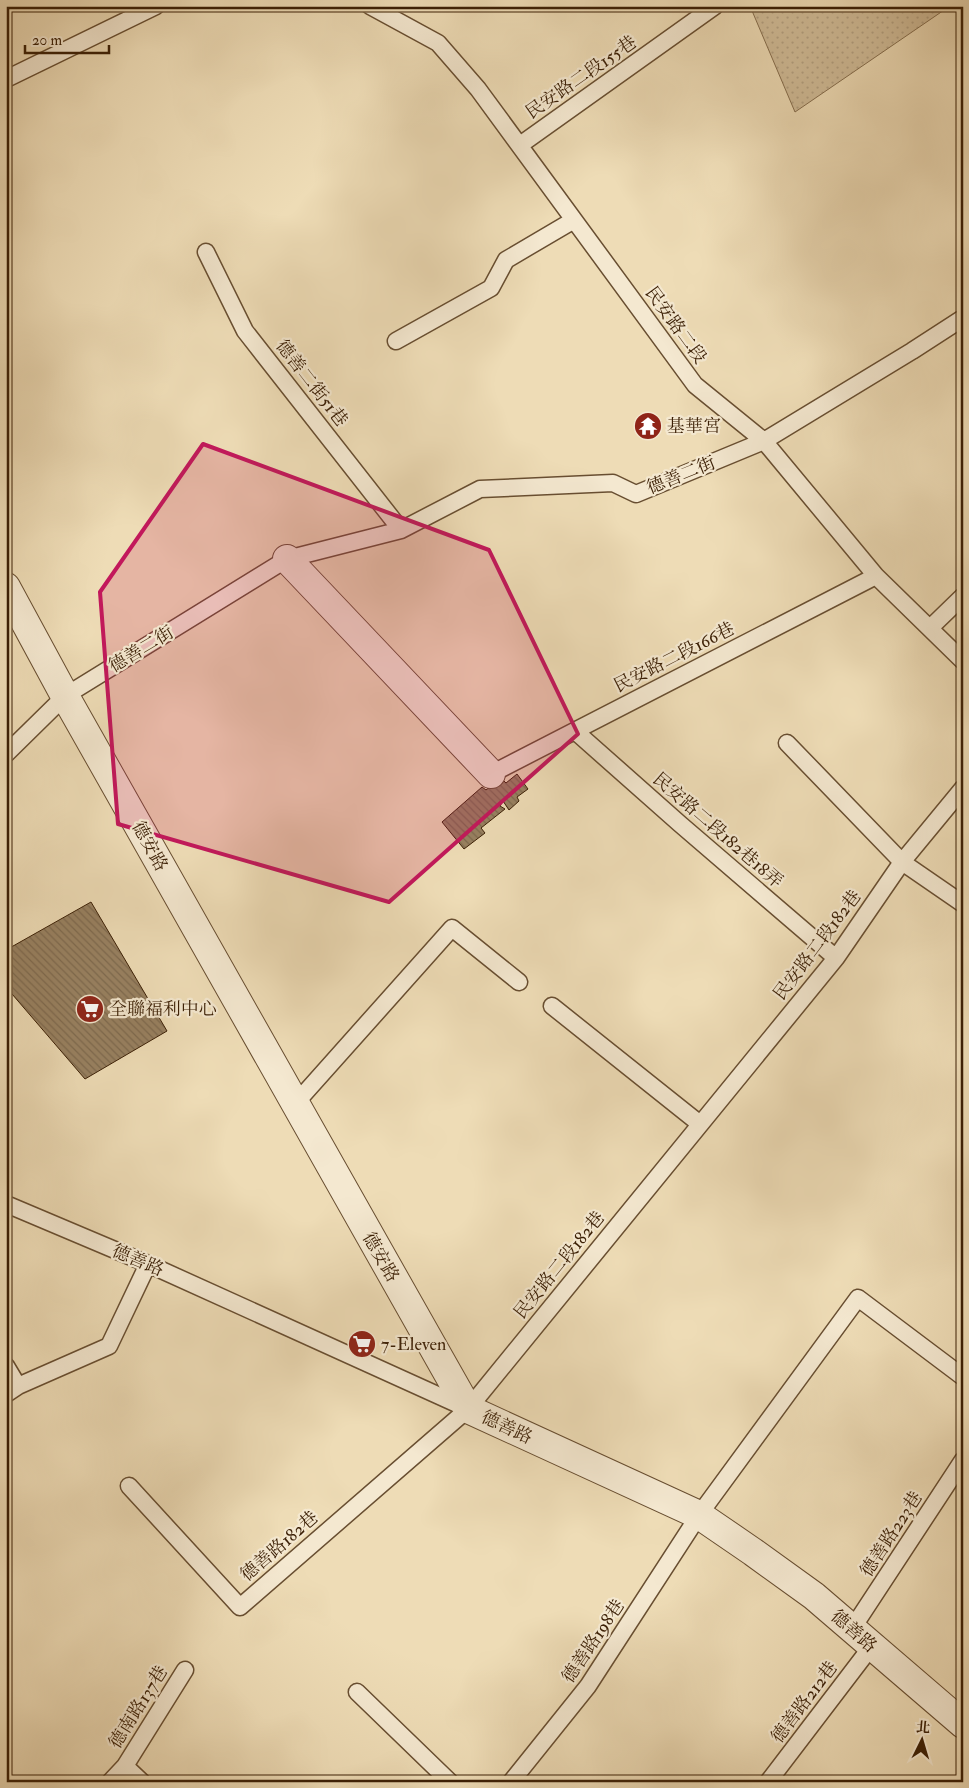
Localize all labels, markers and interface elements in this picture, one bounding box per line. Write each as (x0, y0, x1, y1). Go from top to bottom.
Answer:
scale bar (25, 22, 109, 54)
text: 20 m (32, 31, 62, 50)
street label: 民安路二段155巷 (521, 31, 641, 124)
street label: 民安路二段 (640, 282, 711, 368)
street label: 德善二街51巷 (270, 335, 353, 431)
temple icon: 基華宮 (633, 411, 663, 441)
place label: 基華宮 (667, 415, 721, 438)
street label: 德善二街 (644, 451, 719, 500)
street label: 民安路二段166巷 (610, 617, 738, 698)
street label: 德善二街 (104, 621, 178, 678)
street label: 民安路二段182巷18弄 (648, 768, 787, 893)
street label: 德安路 (126, 817, 173, 875)
street label: 民安路二段182巷 (768, 886, 866, 1005)
supermarket icon: 全聯福利中心 (75, 994, 105, 1024)
place label: 全聯福利中心 (109, 998, 217, 1021)
street label: 民安路二段182巷 (509, 1207, 610, 1324)
street label: 德安路 (357, 1228, 404, 1286)
street label: 德善路 (108, 1239, 167, 1282)
supermarket icon: 7-Eleven (347, 1329, 377, 1359)
place label: 7-Eleven (381, 1333, 446, 1356)
street label: 德善路 (477, 1406, 536, 1449)
street label: 德善路223巷 (855, 1487, 928, 1581)
street label: 德善路182巷 (236, 1506, 323, 1587)
street label: 德善路198巷 (557, 1595, 630, 1688)
street label: 德善路 (826, 1605, 882, 1658)
street label: 德善路212巷 (766, 1657, 843, 1748)
street label: 德南路137巷 (104, 1661, 173, 1753)
north arrow (896, 1716, 946, 1766)
text: 北 (915, 1718, 931, 1737)

